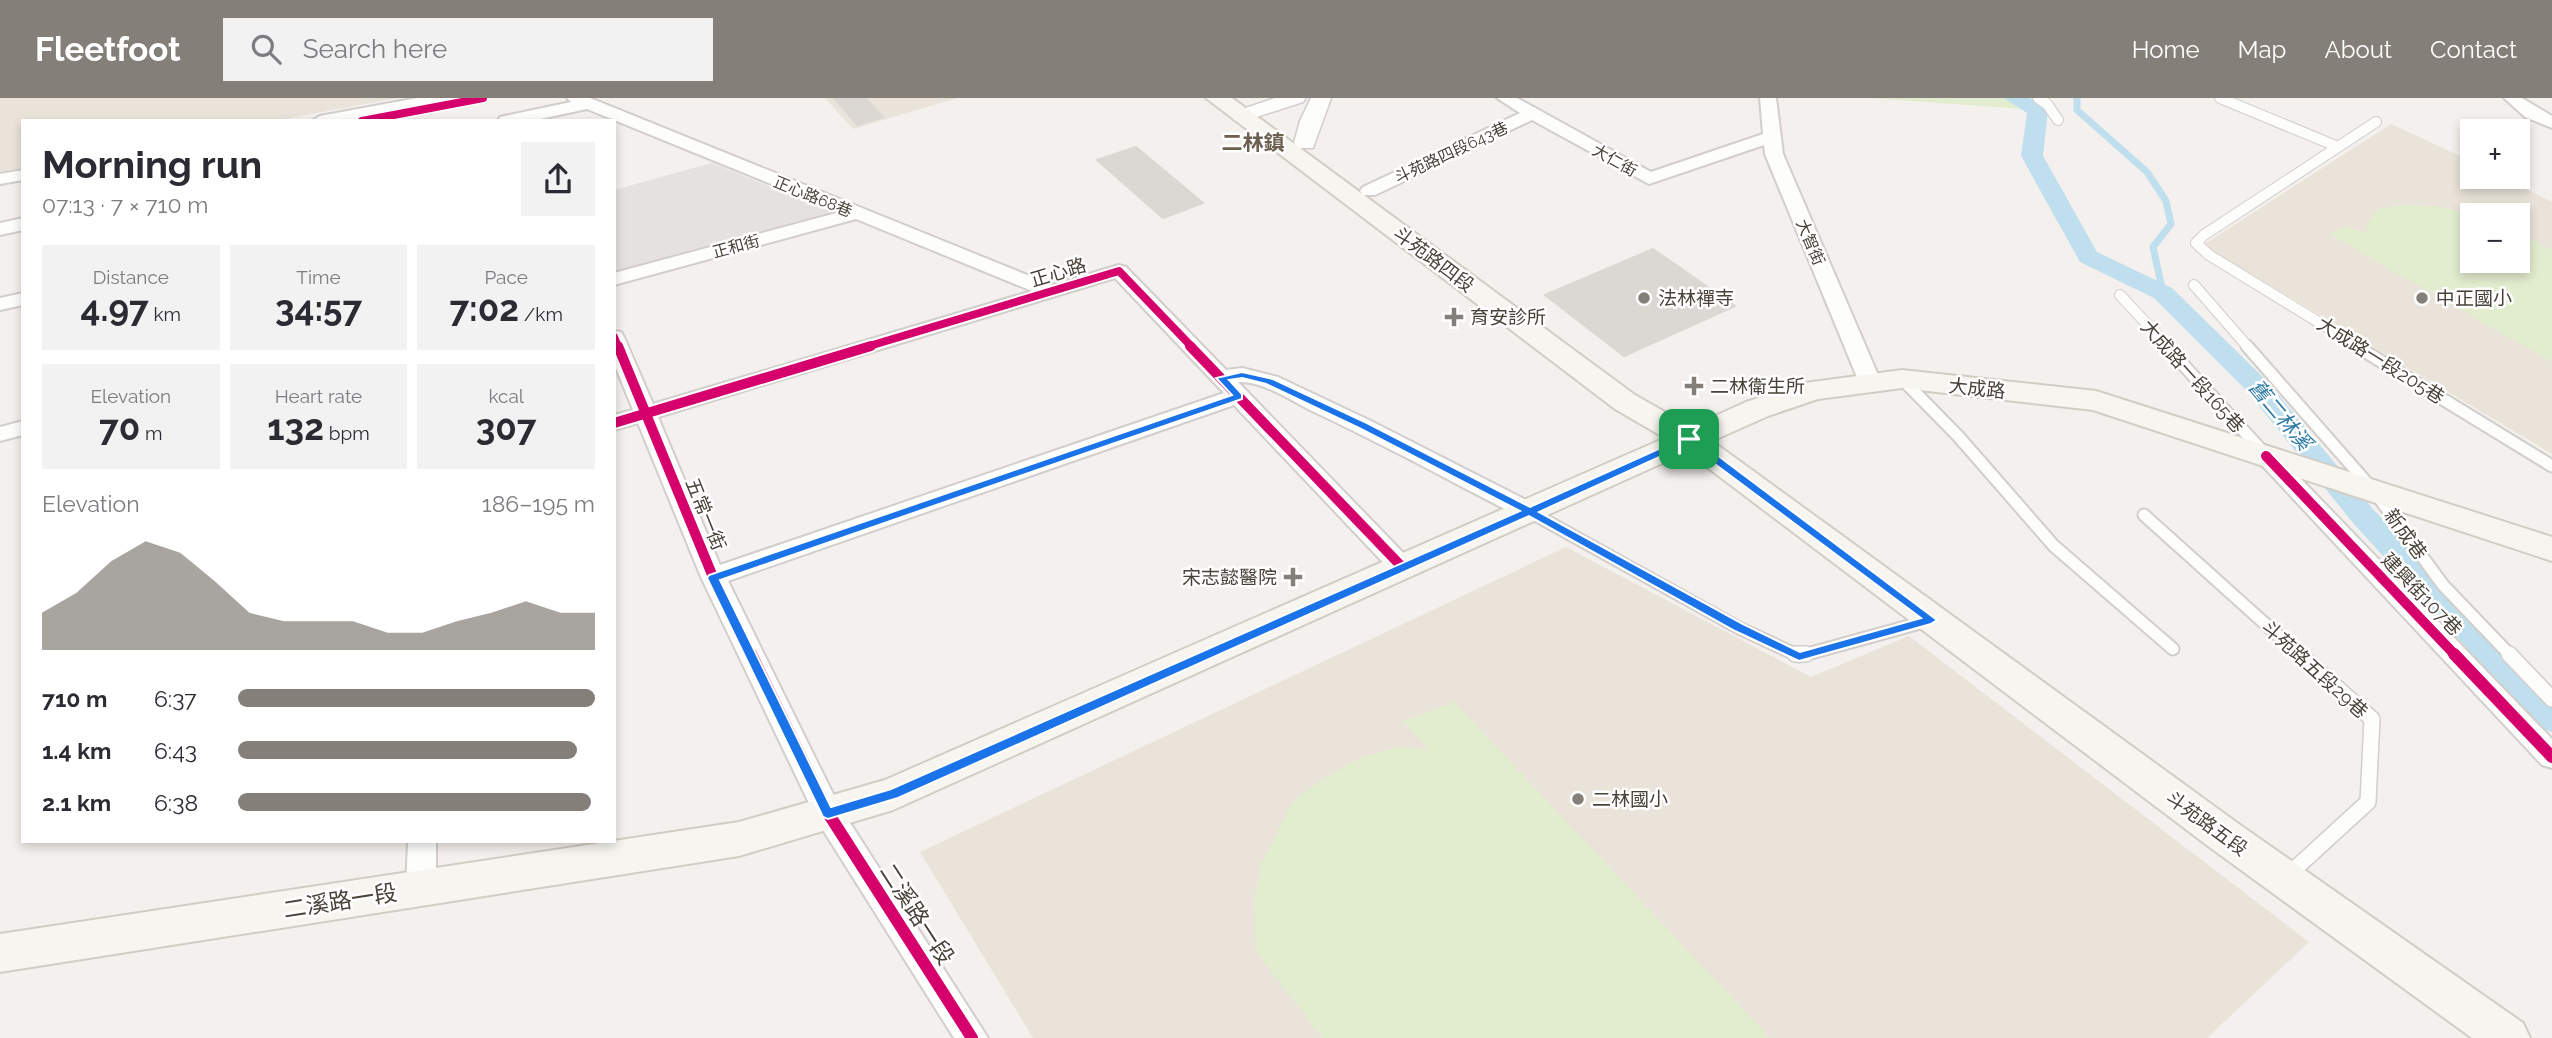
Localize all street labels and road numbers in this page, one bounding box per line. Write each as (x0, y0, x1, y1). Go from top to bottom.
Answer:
street label: 斗苑路四段643巷 (1391, 118, 1511, 187)
street label: 大仁街 (1589, 140, 1640, 180)
street label: 正心路68巷 (771, 172, 855, 221)
street label: 大智街 (1792, 216, 1829, 268)
street label: 斗苑路四段 (1389, 222, 1479, 296)
street label: 正和街 (710, 231, 762, 262)
street label: 正心路 (1028, 253, 1088, 291)
street label: 大成路一段205巷 (2313, 312, 2449, 408)
street label: 大成路一段165巷 (2137, 315, 2249, 437)
street label: 大成路 (1947, 374, 2007, 402)
street label: 五常一街 (682, 475, 730, 553)
street label: 新成巷 (2380, 504, 2432, 564)
street label: 建興街107巷 (2377, 548, 2467, 640)
street label: 斗苑路五段29巷 (2257, 616, 2373, 722)
street label: 斗苑路五段 (2162, 786, 2252, 860)
street label: 二溪路一段 (875, 858, 960, 969)
street label: 二溪路一段 (281, 878, 399, 923)

